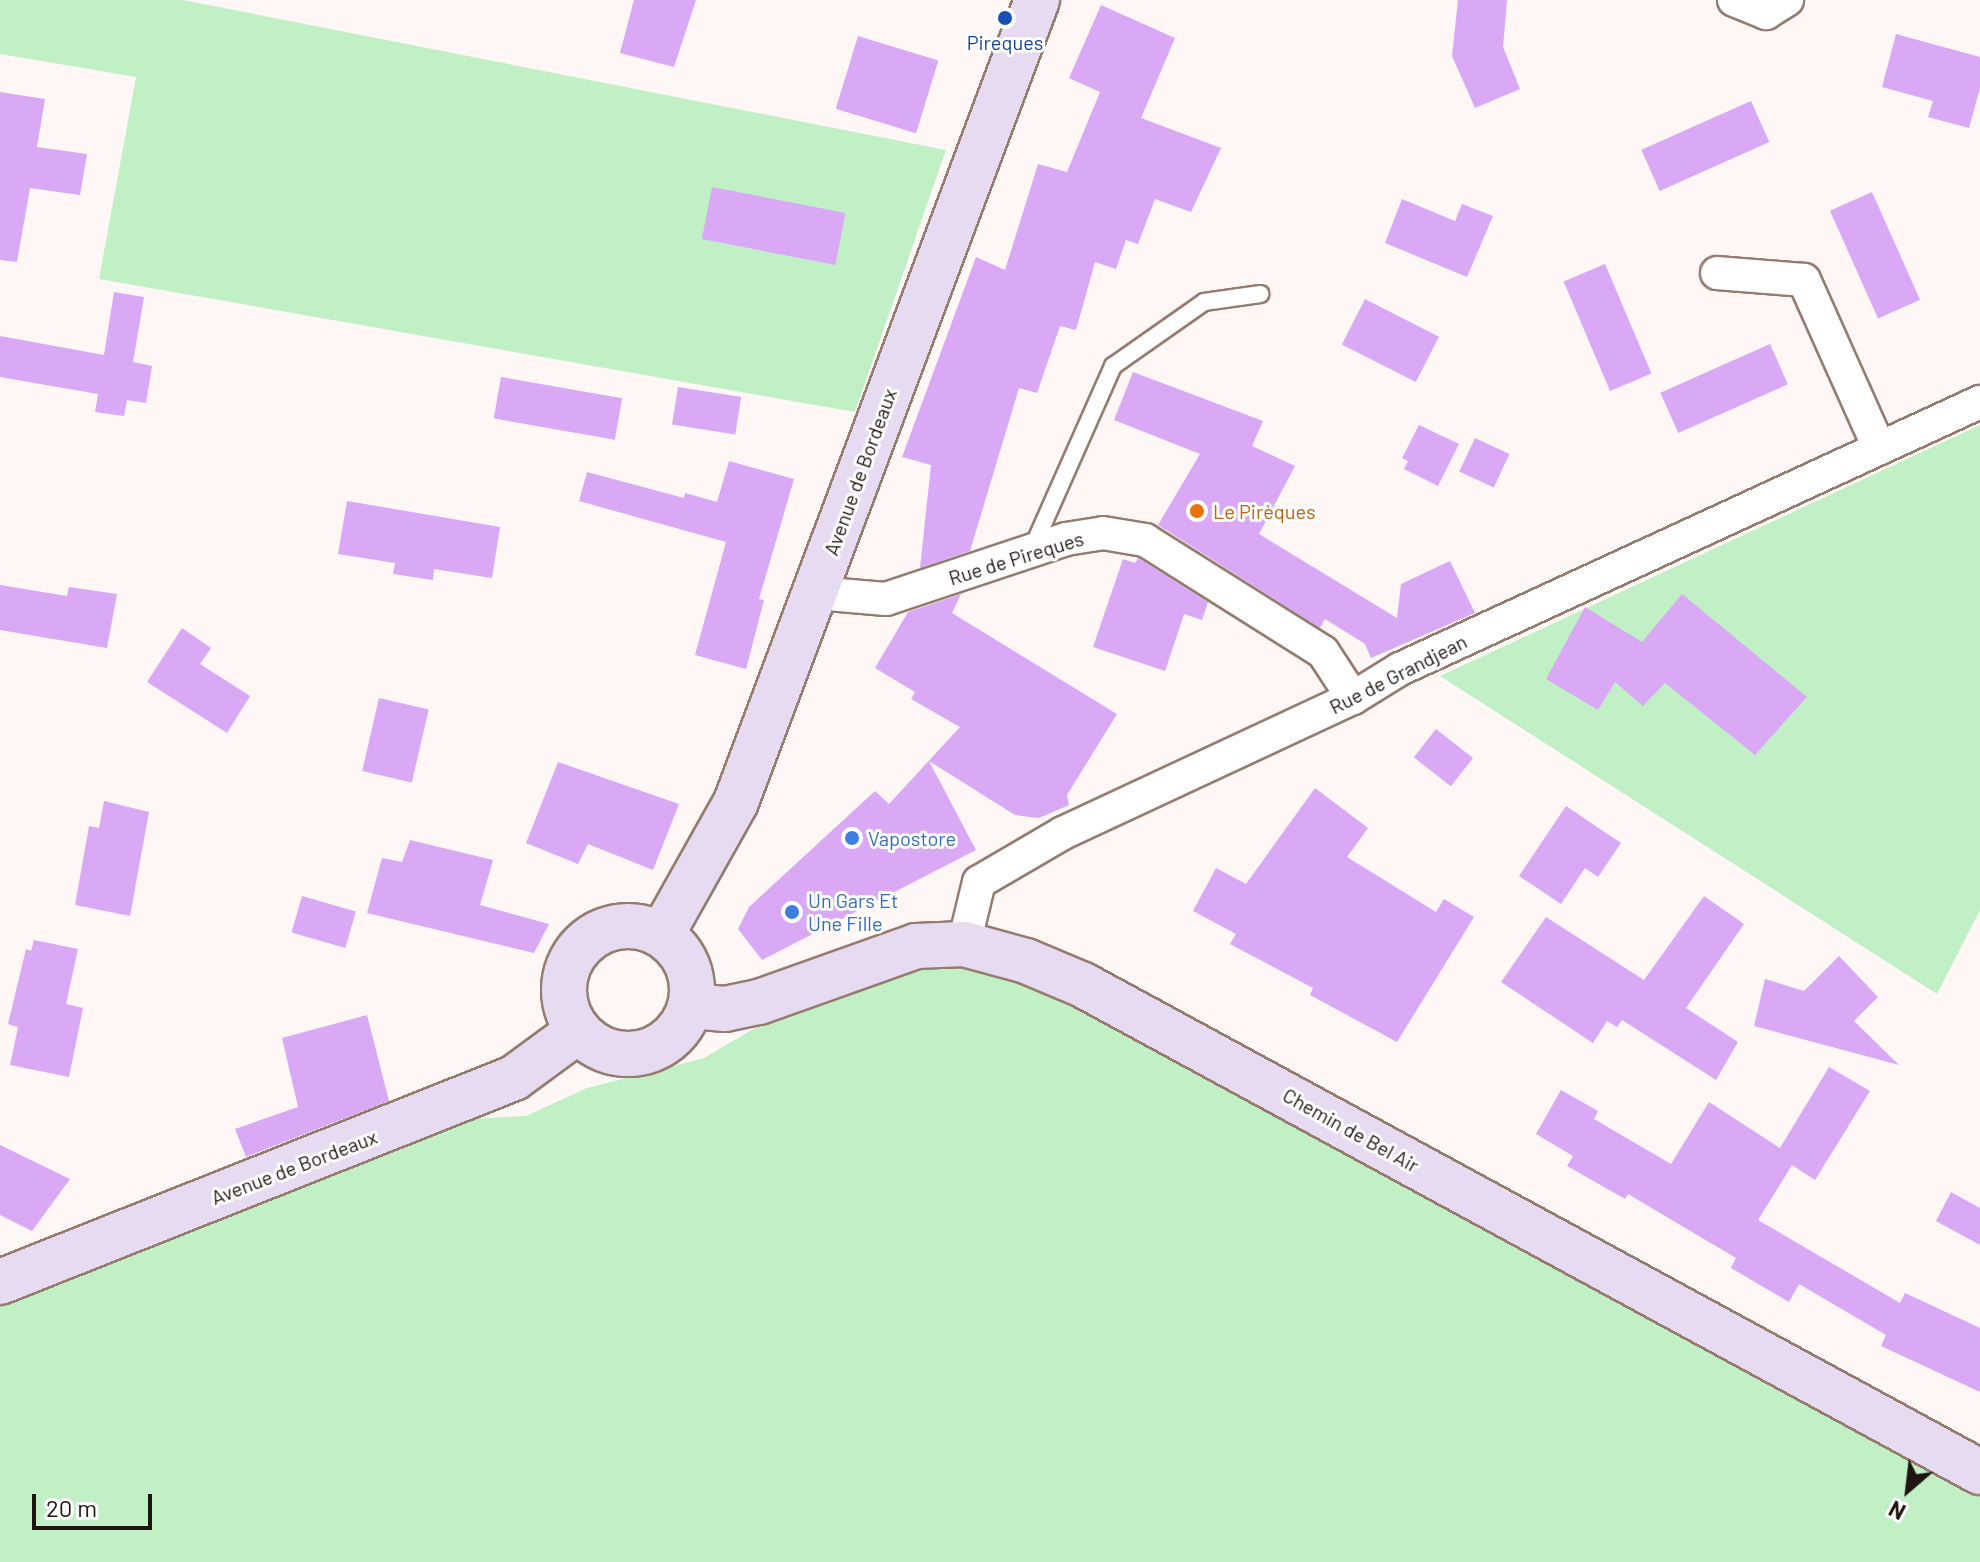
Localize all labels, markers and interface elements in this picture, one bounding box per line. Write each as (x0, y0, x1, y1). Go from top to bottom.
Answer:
marker: Pireques (996, 9, 1014, 27)
place label: Pireques (967, 30, 1043, 54)
street label: Avenue de Bordeaux (819, 385, 901, 559)
place label: Le Pirèques (1213, 499, 1316, 523)
marker: Le Pirèques (1188, 502, 1206, 520)
street label: Rue de Pireques (946, 526, 1086, 590)
street label: Rue de Grandjean (1325, 629, 1471, 719)
place label: Vapostore (868, 826, 956, 850)
marker: Vapostore (843, 829, 861, 847)
place label: Un Gars Et Une Fille (808, 888, 898, 935)
marker: Un Gars Et Une Fille (783, 903, 801, 921)
street label: Chemin de Bel Air (1279, 1083, 1423, 1177)
street label: Avenue de Bordeaux (208, 1124, 380, 1210)
north arrow (1868, 1450, 1948, 1530)
scale bar (36, 1478, 156, 1528)
text: 20 m (46, 1493, 97, 1522)
text: N (1884, 1496, 1909, 1526)

